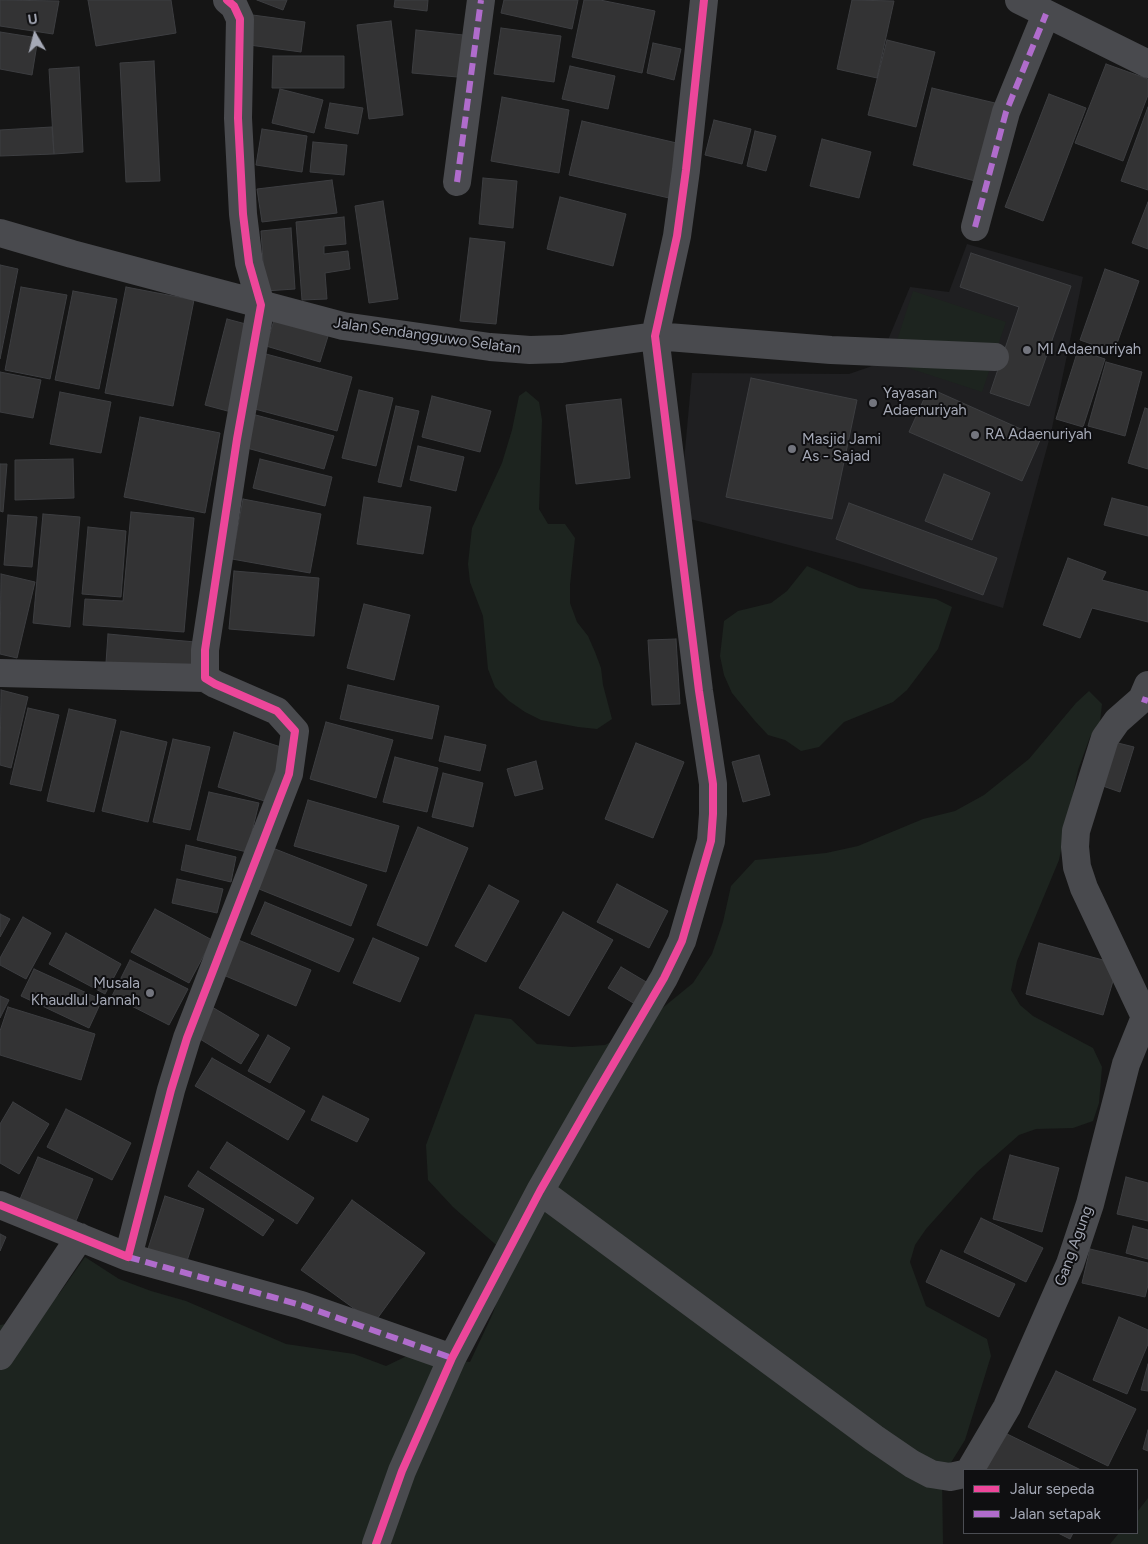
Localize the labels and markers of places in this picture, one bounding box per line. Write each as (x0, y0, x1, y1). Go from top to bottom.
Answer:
place label: MI Adaenuriyah (1037, 341, 1141, 359)
marker: MI Adaenuriyah (1021, 344, 1033, 356)
place label: Yayasan Adaenuriyah (883, 385, 967, 420)
marker: Yayasan Adaenuriyah (867, 397, 879, 409)
place label: RA Adaenuriyah (985, 426, 1092, 444)
marker: RA Adaenuriyah (969, 429, 981, 441)
place label: Masjid Jami As - Sajad (802, 431, 881, 466)
marker: Masjid Jami As - Sajad (786, 443, 798, 455)
place label: Musala Khaudlul Jannah (31, 975, 140, 1010)
marker: Musala Khaudlul Jannah (144, 987, 156, 999)

